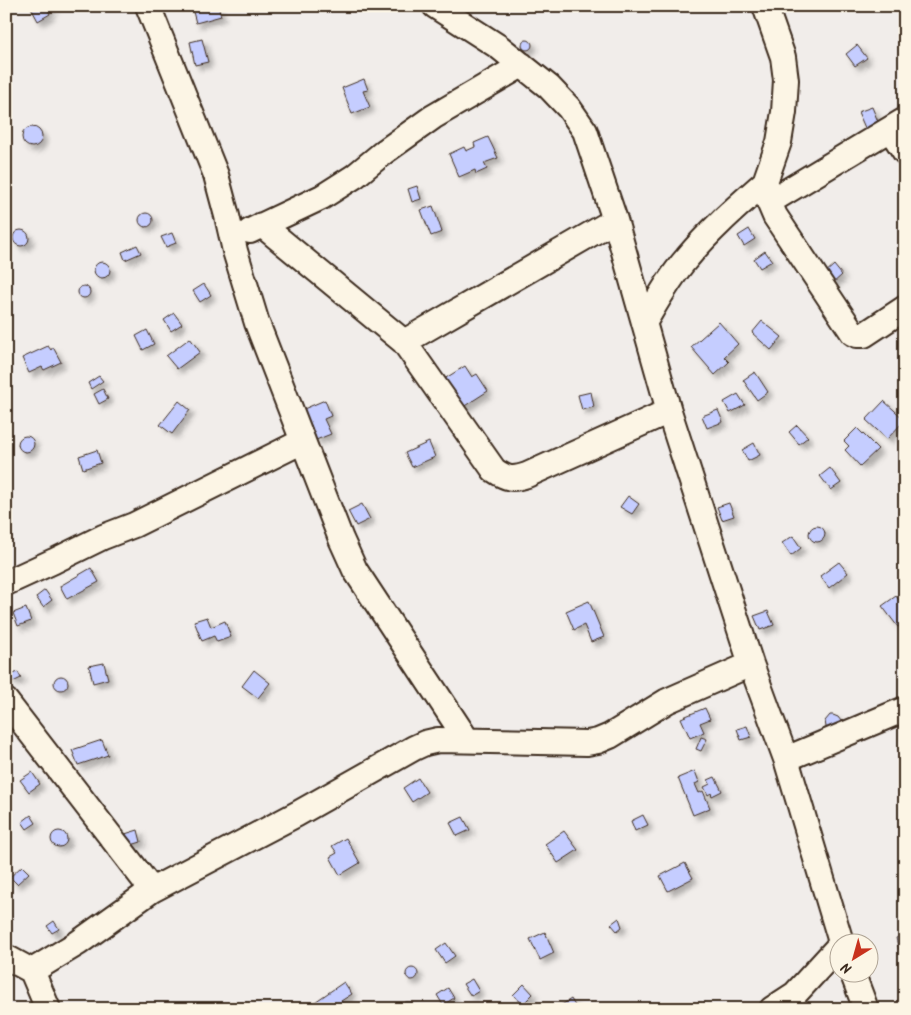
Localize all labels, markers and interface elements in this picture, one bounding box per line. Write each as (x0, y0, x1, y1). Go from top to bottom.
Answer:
north arrow (828, 932, 878, 982)
text: N (837, 956, 857, 979)

